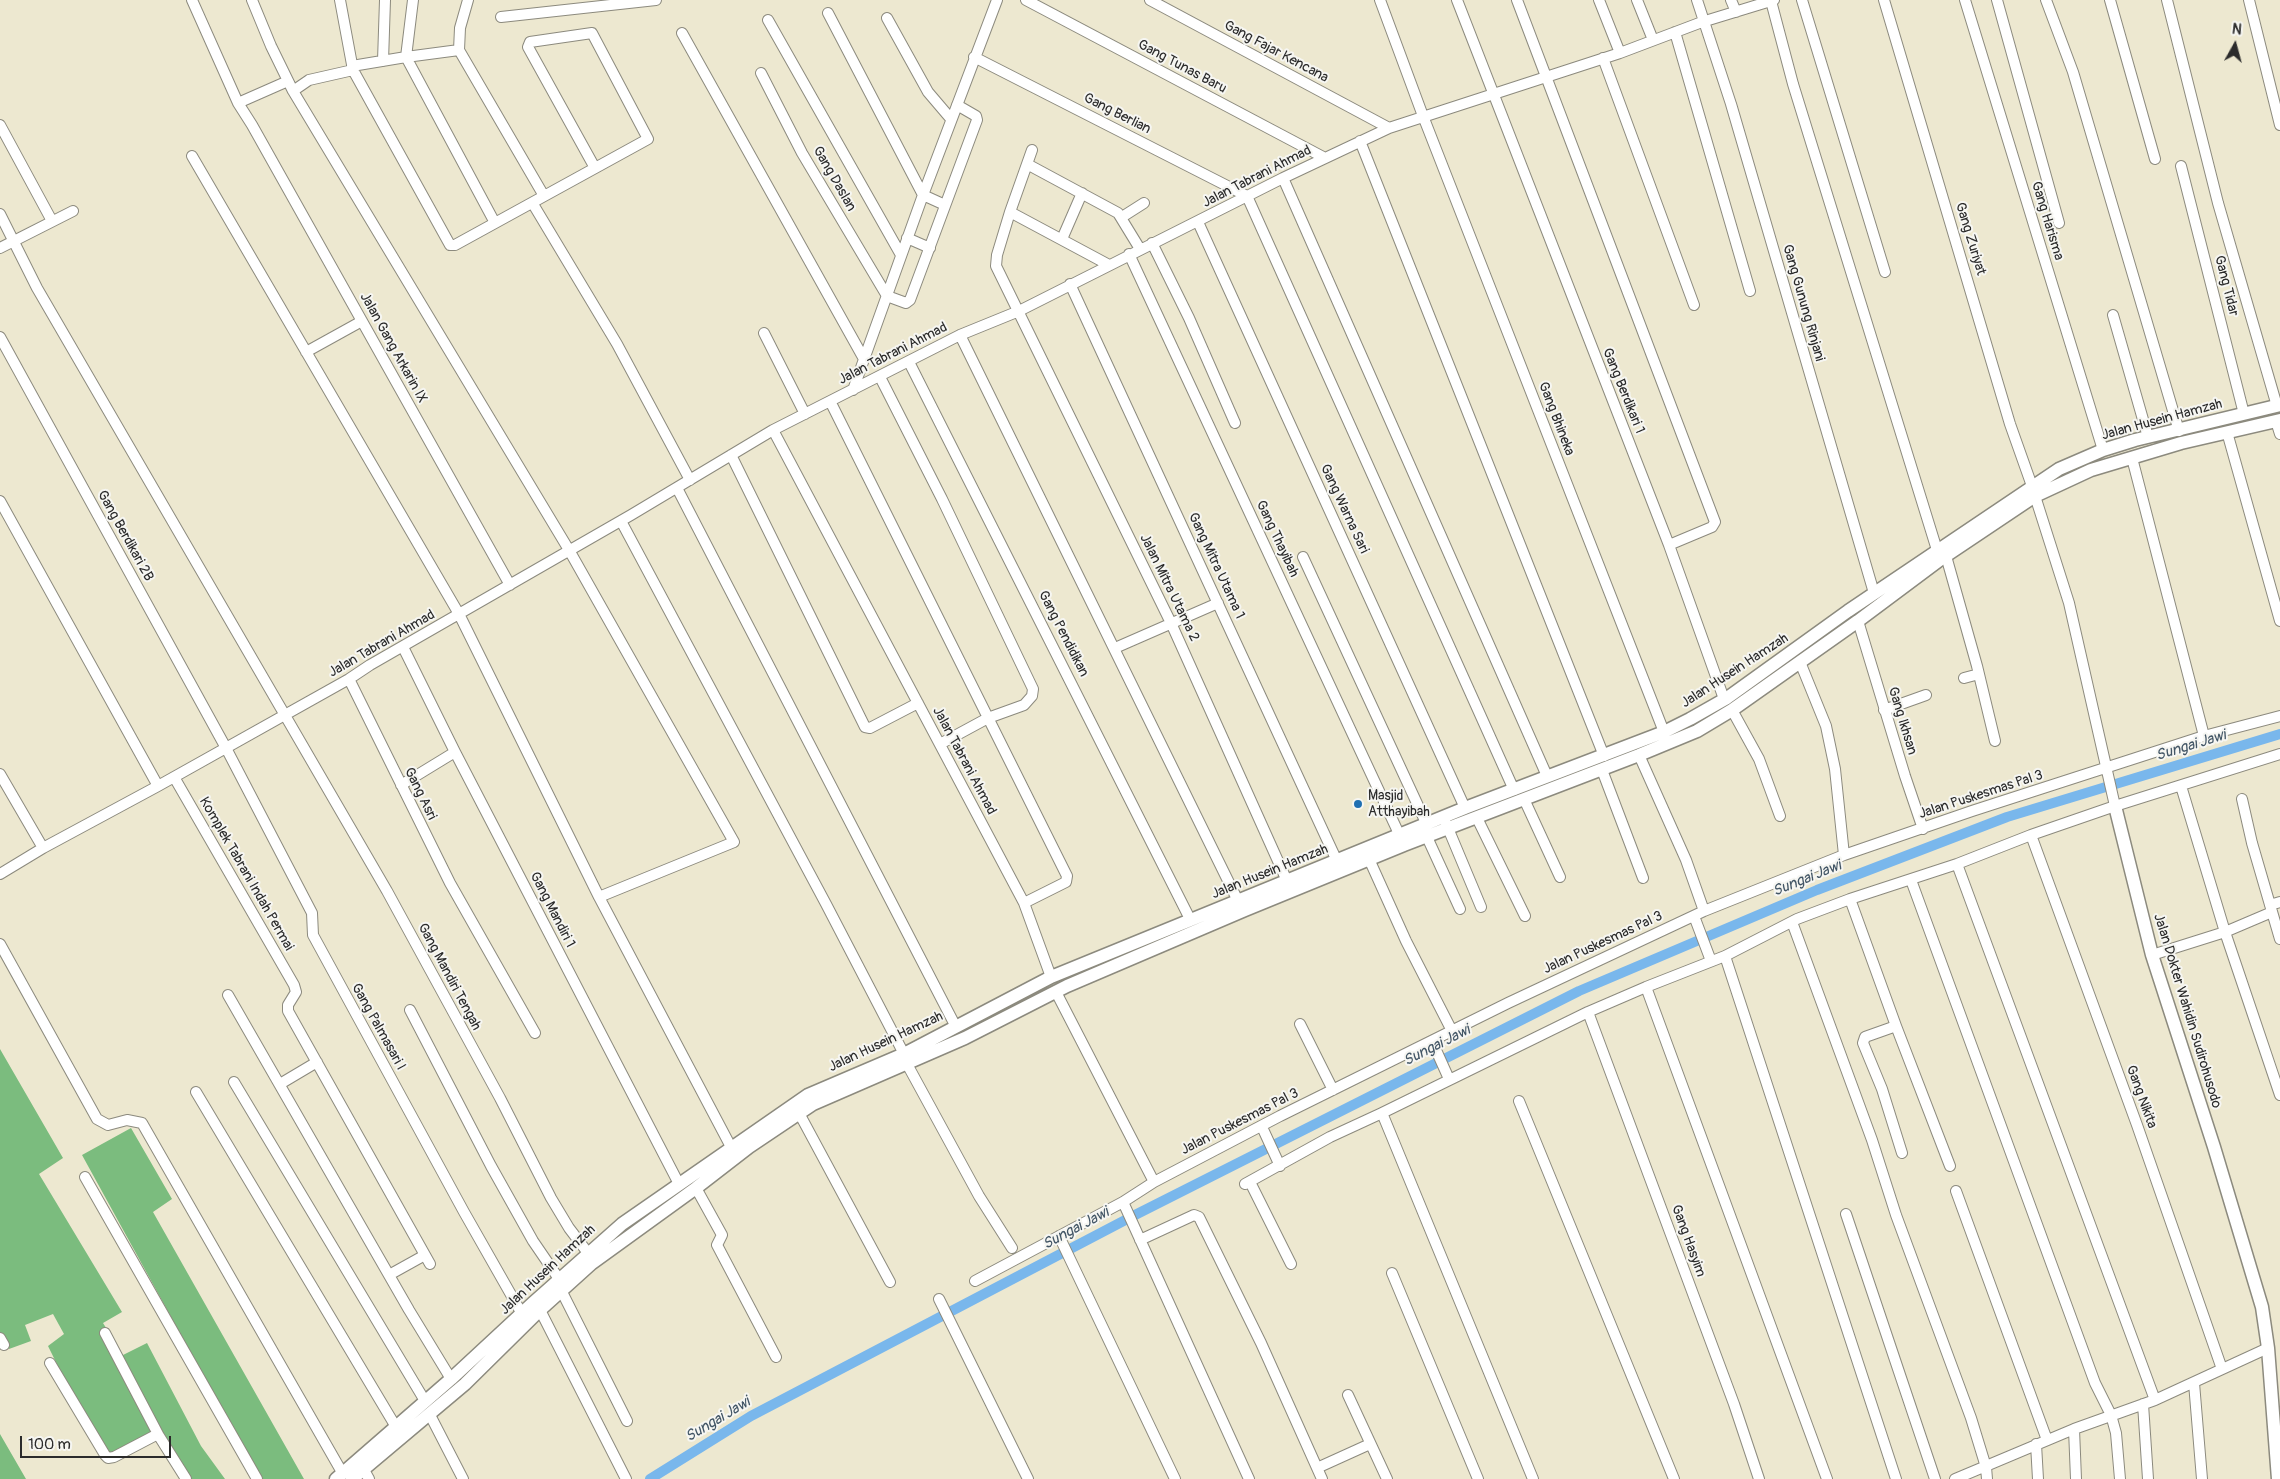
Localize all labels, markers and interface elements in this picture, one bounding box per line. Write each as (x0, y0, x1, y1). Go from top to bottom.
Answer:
street label: Gang Fajar Kencana (1221, 17, 1331, 87)
north arrow (2210, 20, 2260, 70)
text: N (2231, 21, 2243, 39)
street label: Gang Tunas Baru (1135, 37, 1229, 97)
street label: Gang Berlian (1081, 90, 1153, 138)
street label: Jalan Tabrani Ahmad (1200, 142, 1314, 212)
street label: Gang Daslan (809, 144, 859, 214)
street label: Gang Harisma (2027, 180, 2067, 262)
street label: Gang Zuriyat (1951, 201, 1989, 277)
street label: Gang Gunung Rinjani (1778, 243, 1828, 363)
street label: Gang Tidar (2210, 254, 2242, 318)
street label: Jalan Gang Arkarin IX (356, 290, 430, 406)
street label: Jalan Tabrani Ahmad (836, 319, 950, 389)
street label: Gang Berdikari 1 (1598, 346, 1648, 436)
street label: Gang Bhineka (1534, 380, 1578, 458)
street label: Jalan Husein Hamzah (2100, 396, 2224, 444)
street label: Gang Warna Sari (1316, 462, 1372, 556)
street label: Gang Berdikari 2B (93, 488, 157, 584)
street label: Gang Thayibah (1252, 498, 1302, 580)
street label: Gang Mitra Utama 1 (1184, 510, 1248, 622)
street label: Jalan Mitra Utama 2 (1136, 531, 1202, 645)
street label: Gang Pendidikan (1034, 588, 1092, 680)
street label: Jalan Tabrani Ahmad (326, 607, 438, 681)
street label: Jalan Husein Hamzah (1678, 630, 1792, 712)
street label: Gang Ikhsan (1884, 685, 1920, 757)
street label: Jalan Tabrani Ahmad (928, 704, 1000, 818)
water label: Sungai Jawi (2154, 727, 2228, 765)
street label: Gang Asri (400, 765, 440, 823)
street label: Jalan Puskesmas Pal 3 (1917, 767, 2045, 823)
place label: Masjid Atthayibah (1368, 788, 1430, 820)
street label: Komplek Tabrani Indah Permai (195, 794, 297, 954)
marker: Masjid Atthayibah (1352, 798, 1364, 810)
street label: Jalan Husein Hamzah (1209, 841, 1331, 903)
water label: Sungai Jawi (1770, 857, 1844, 901)
street label: Gang Mandiri 1 (526, 869, 578, 951)
street label: Jalan Puskesmas Pal 3 (1541, 908, 1665, 978)
street label: Jalan Dokter Wahidin Sudirohusodo (2149, 912, 2225, 1110)
street label: Gang Mandiri Tengah (414, 921, 484, 1033)
street label: Gang Palmasari I (347, 981, 409, 1073)
street label: Jalan Husein Hamzah (826, 1008, 946, 1076)
water label: Sungai Jawi (1401, 1022, 1473, 1070)
street label: Gang Nikita (2122, 1063, 2160, 1131)
street label: Jalan Puskesmas Pal 3 (1178, 1085, 1302, 1159)
street label: Gang Hasyim (1667, 1203, 1709, 1279)
water label: Sungai Jawi (1040, 1204, 1112, 1254)
street label: Jalan Husein Hamzah (497, 1222, 599, 1318)
water label: Sungai Jawi (682, 1394, 754, 1446)
scale bar (22, 1426, 174, 1458)
text: 100 m (28, 1435, 71, 1454)

